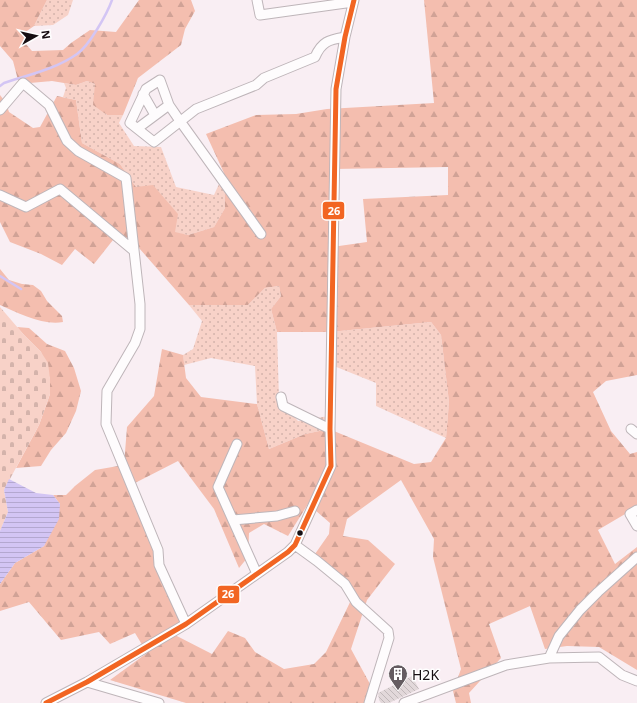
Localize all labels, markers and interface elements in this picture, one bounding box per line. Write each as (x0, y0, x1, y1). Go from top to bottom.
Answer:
north arrow (16, 16, 56, 56)
text: N (38, 29, 54, 40)
line badge: 26 (322, 201, 345, 220)
text: 26 (328, 203, 340, 218)
unlabelled marker (295, 528, 305, 538)
line badge: 26 (217, 585, 240, 604)
text: 26 (222, 586, 234, 601)
building icon: H2K (387, 663, 409, 691)
place label: H2K (412, 665, 439, 684)

